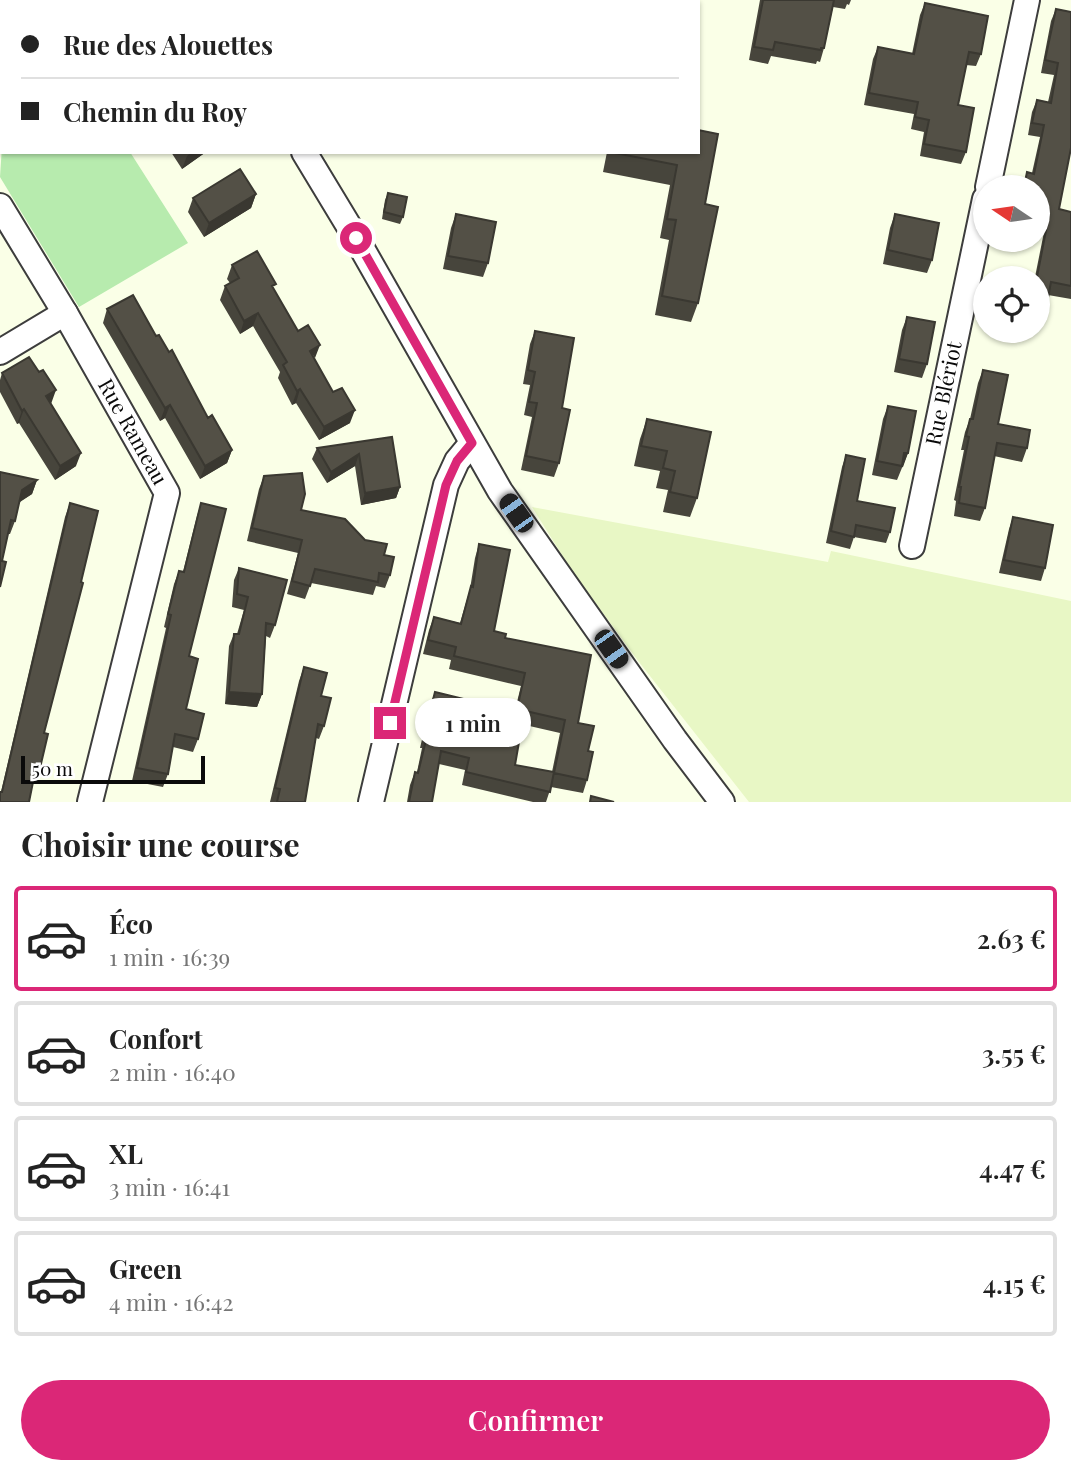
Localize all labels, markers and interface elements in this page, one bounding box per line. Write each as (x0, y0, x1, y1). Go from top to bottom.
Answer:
text: Rue des Alouettes (63, 27, 273, 62)
text: Chemin du Roy (63, 94, 247, 129)
north arrow (973, 175, 1050, 252)
map controls (973, 175, 1050, 343)
route start (340, 222, 372, 254)
button: locate (973, 266, 1050, 343)
street label: Rue Blériot (918, 338, 967, 447)
street label: Rue Rameau (93, 373, 175, 489)
car (496, 490, 537, 536)
car (591, 626, 632, 672)
callout: 1 min (414, 698, 530, 748)
route end (374, 707, 406, 739)
text: 1 min (445, 707, 501, 738)
scale bar (21, 753, 205, 785)
text: 50 m (32, 755, 73, 781)
text: Choisir une course (21, 822, 300, 865)
text: Éco (109, 906, 153, 941)
icon: car (25, 907, 88, 970)
text: 2.63 € (977, 921, 1046, 956)
text: 1 min · 16:39 (109, 941, 230, 972)
text: Confort (109, 1021, 203, 1056)
icon: car (25, 1022, 88, 1085)
text: 3.55 € (982, 1036, 1046, 1071)
text: 2 min · 16:40 (109, 1056, 236, 1087)
text: XL (109, 1136, 143, 1171)
icon: car (25, 1137, 88, 1200)
text: 4.47 € (979, 1151, 1046, 1186)
text: 3 min · 16:41 (109, 1171, 230, 1202)
text: Green (109, 1251, 182, 1286)
icon: car (25, 1252, 88, 1315)
text: 4.15 € (983, 1266, 1046, 1301)
text: 4 min · 16:42 (109, 1286, 233, 1317)
button: Confirmer (21, 1380, 1050, 1460)

